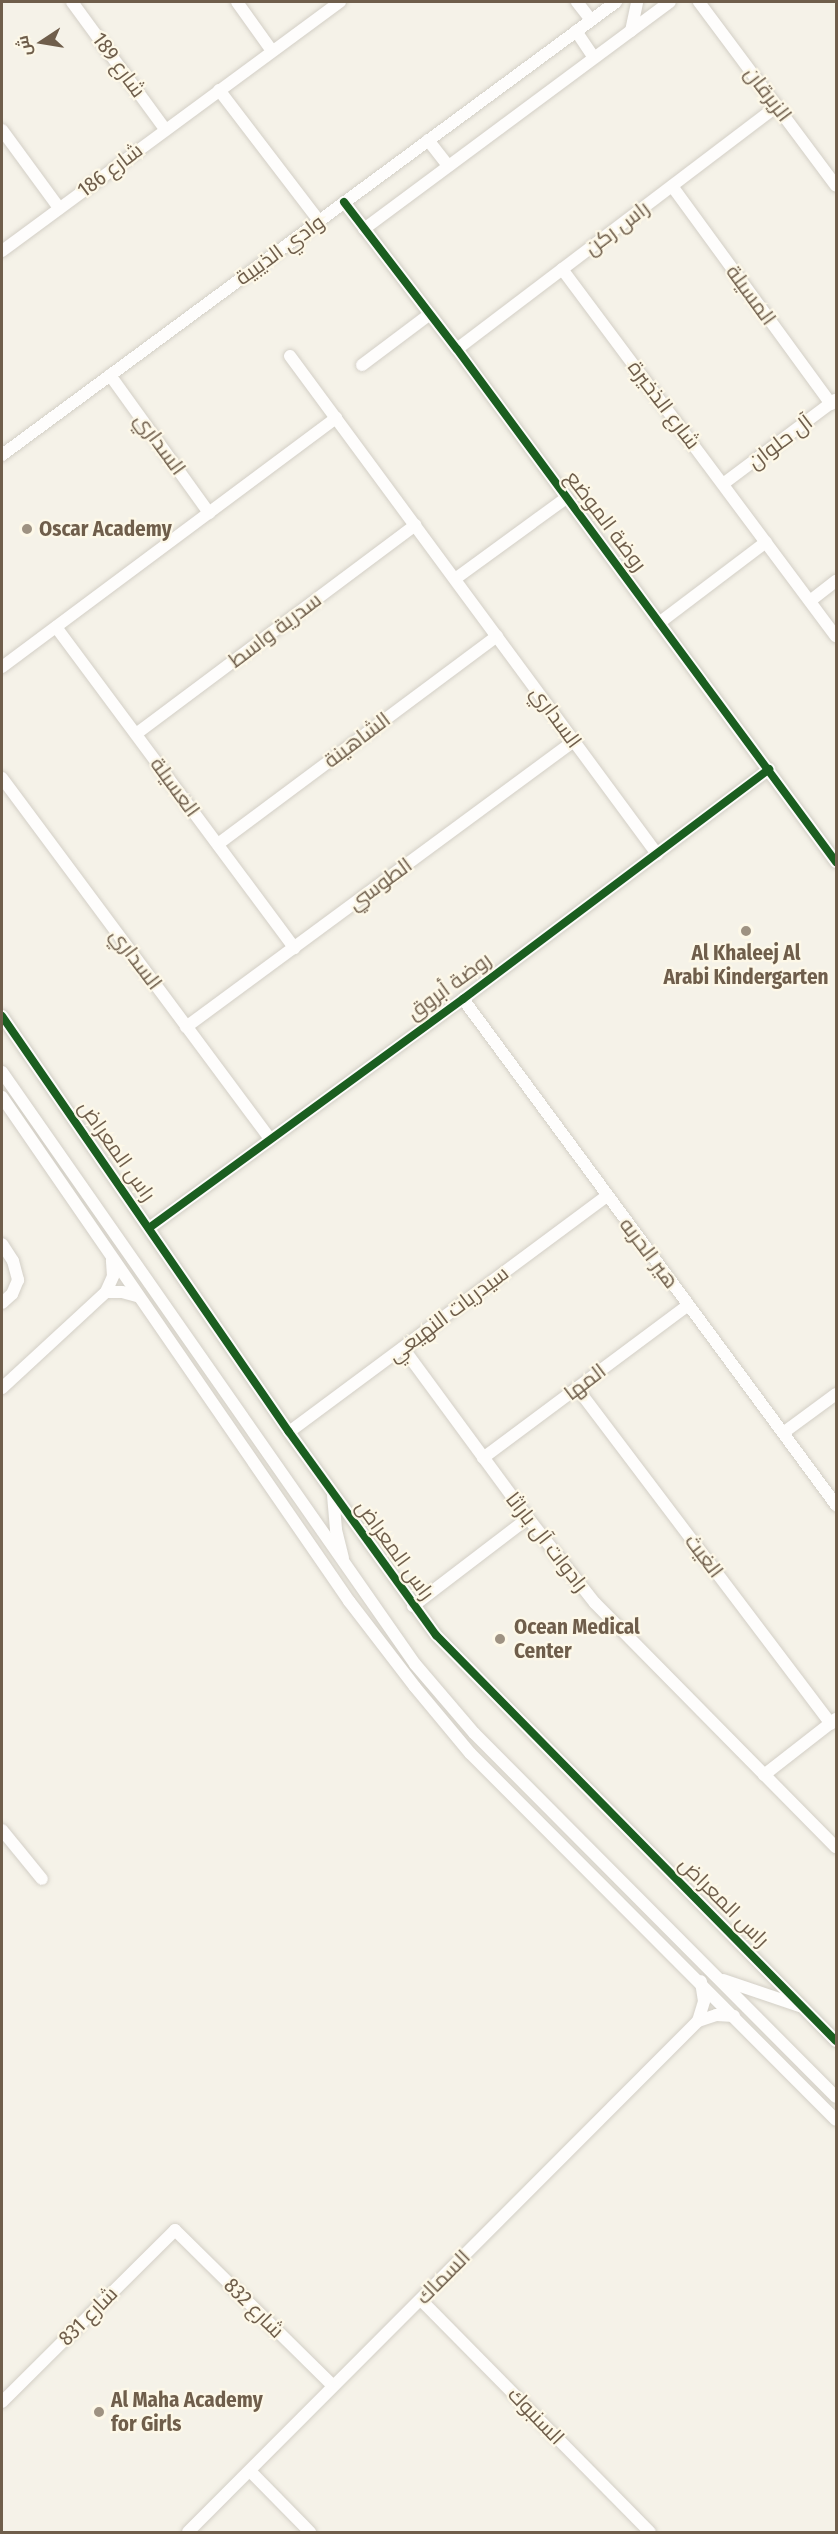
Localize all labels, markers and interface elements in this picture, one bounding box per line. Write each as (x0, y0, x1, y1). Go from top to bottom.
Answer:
north arrow (12, 12, 72, 72)
street label: شارع 189 (87, 28, 151, 102)
text: ش (12, 34, 35, 58)
street label: الزبرقان (739, 61, 797, 127)
street label: شارع 186 (73, 137, 147, 203)
street label: راس ركن (580, 195, 654, 261)
street label: وادي الذيبية (231, 209, 329, 291)
street label: المسيلة (721, 260, 781, 330)
street label: شارع الذخيرة (622, 356, 706, 454)
street label: السداري (129, 408, 191, 480)
street label: آل حلوان (743, 410, 817, 474)
street label: روضة الموضع (560, 466, 652, 576)
place label: Oscar Academy (39, 516, 172, 542)
marker: Oscar Academy (20, 522, 34, 536)
street label: سدرية واسط (224, 587, 326, 673)
street label: السداري (525, 681, 587, 753)
street label: الشاهينة (319, 707, 395, 773)
street label: العسيلة (145, 752, 205, 822)
street label: الطوسي (343, 852, 417, 916)
street label: السداري (105, 923, 167, 995)
marker: Al Khaleej Al Arabi Kindergarten (739, 924, 753, 938)
place label: Al Khaleej Al Arabi Kindergarten (663, 940, 829, 990)
street label: روضة أبروق (402, 947, 496, 1025)
street label: راس المعراض (73, 1096, 161, 1206)
street label: هير الحربه (614, 1213, 684, 1293)
street label: سيدريات النهيعي (383, 1260, 513, 1368)
street label: المها (559, 1358, 611, 1406)
street label: رادوات آل باراثا (500, 1487, 594, 1597)
street label: راس المعراض (350, 1495, 440, 1605)
street label: الغيث (679, 1529, 729, 1583)
place label: Ocean Medical Center (514, 1614, 640, 1664)
marker: Ocean Medical Center (491, 1630, 509, 1648)
street label: راس المعراض (674, 1852, 774, 1952)
street label: السماك (411, 2245, 475, 2309)
street label: شارع 832 (219, 2273, 289, 2343)
street label: شارع 831 (53, 2281, 123, 2351)
street label: السنبوك (502, 2382, 570, 2450)
place label: Al Maha Academy for Girls (111, 2387, 263, 2437)
marker: Al Maha Academy for Girls (92, 2405, 106, 2419)

